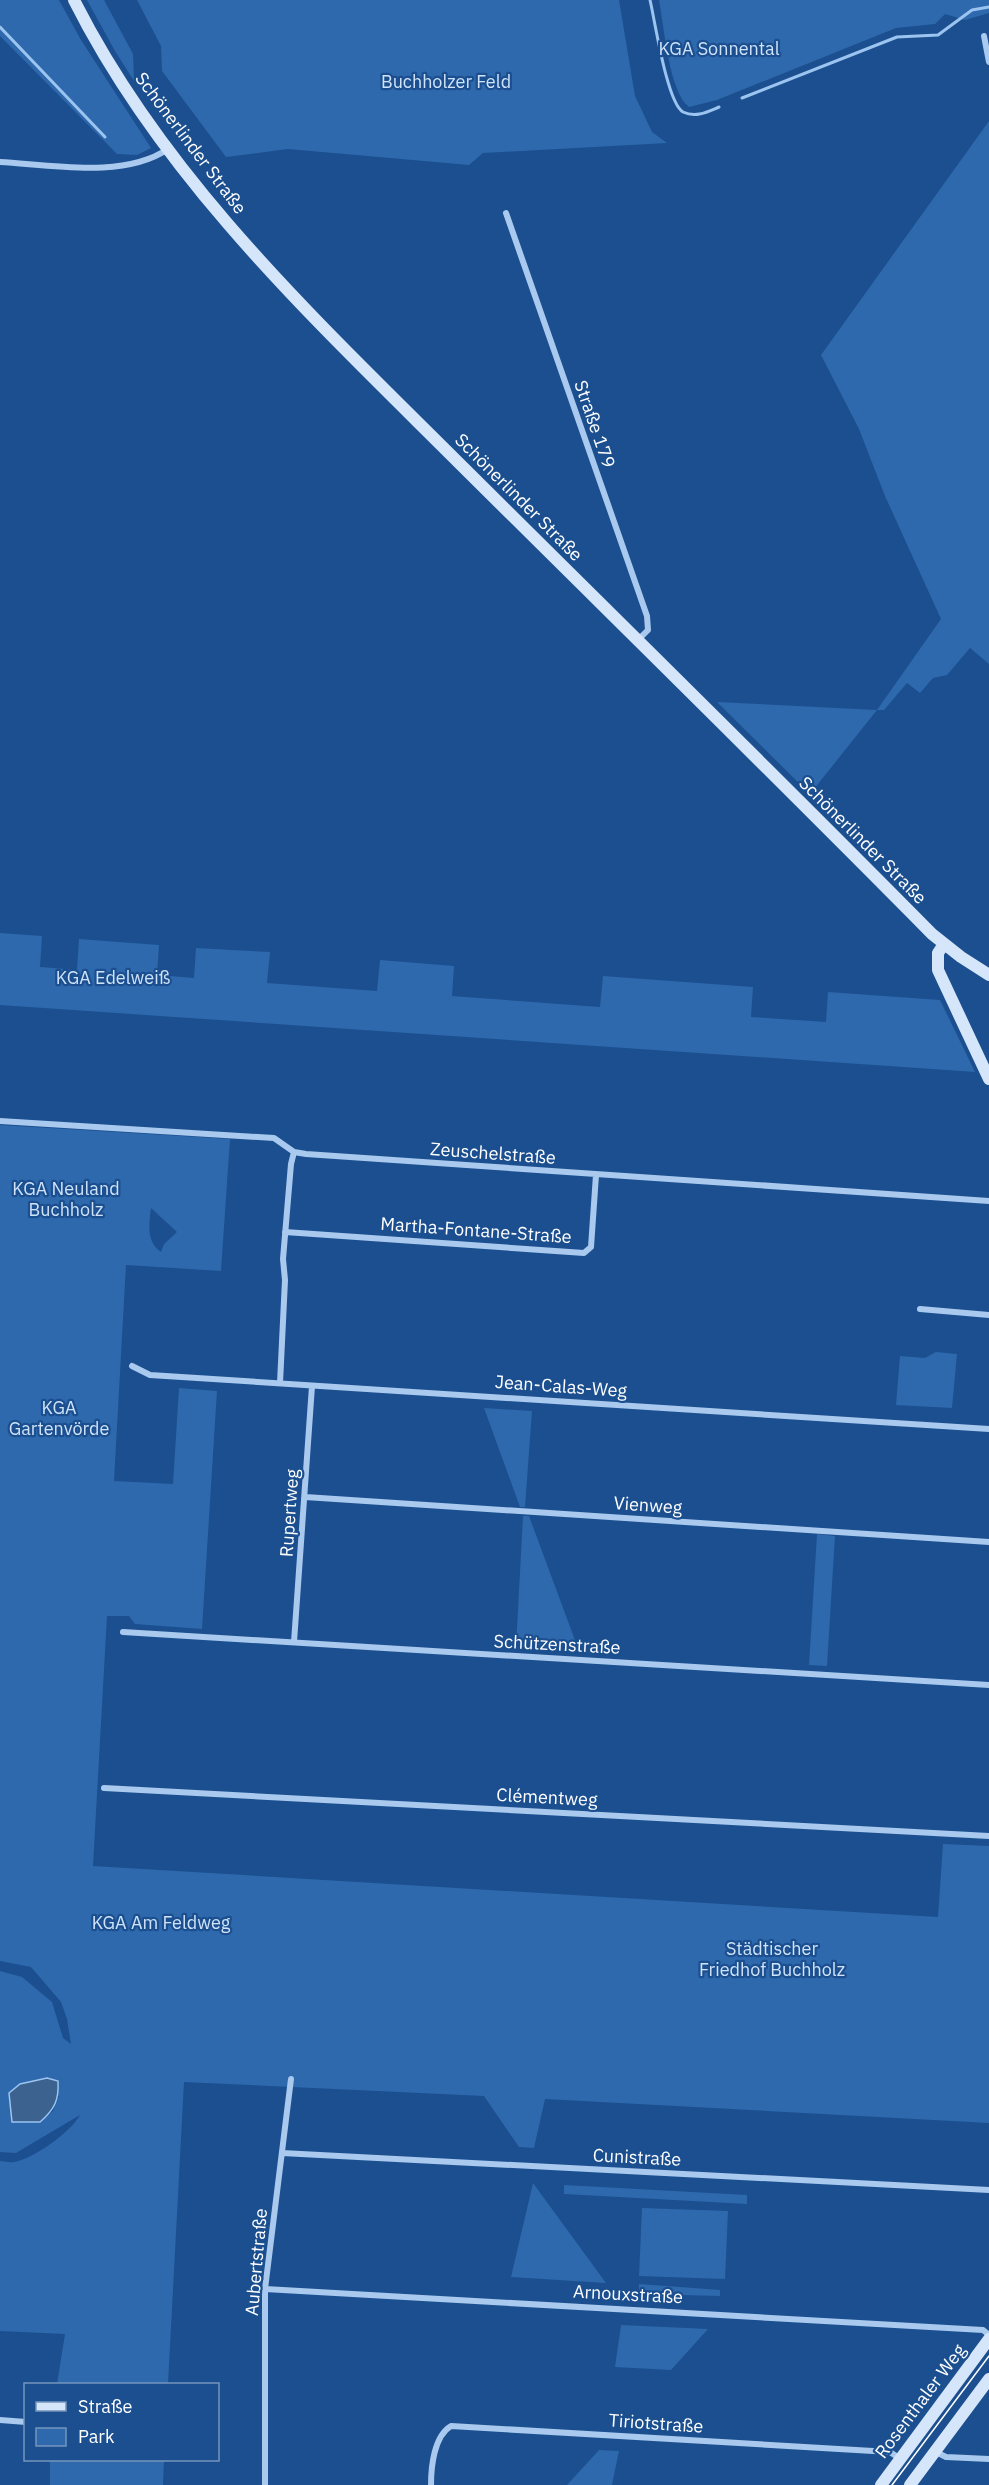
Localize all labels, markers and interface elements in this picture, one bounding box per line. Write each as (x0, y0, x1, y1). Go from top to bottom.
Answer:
park label: KGA Sonnental (658, 37, 780, 60)
street label: Schönerlinder Straße (130, 68, 252, 219)
park label: Buchholzer Feld (381, 70, 511, 93)
street label: Straße 179 (569, 377, 621, 471)
street label: Schönerlinder Straße (450, 428, 588, 566)
street label: Schönerlinder Straße (794, 771, 932, 909)
park label: KGA Edelweiß (56, 966, 171, 989)
street label: Zeuschelstraße (429, 1137, 557, 1169)
park label: KGA Neuland Buchholz (12, 1177, 120, 1221)
street label: Martha-Fontane-Straße (380, 1212, 572, 1248)
street label: Jean-Calas-Weg (494, 1370, 628, 1402)
park label: KGA Gartenvörde (9, 1396, 109, 1440)
street label: Rupertweg (274, 1468, 304, 1558)
street label: Vienweg (613, 1491, 684, 1519)
street label: Schützenstraße (493, 1629, 621, 1659)
street label: Clémentweg (496, 1783, 599, 1811)
park label: KGA Am Feldweg (92, 1911, 231, 1934)
park label: Städtischer Friedhof Buchholz (699, 1937, 845, 1981)
street label: Cunistraße (592, 2143, 682, 2171)
street label: Aubertstraße (240, 2207, 272, 2317)
street label: Arnouxstraße (572, 2280, 684, 2308)
street label: Rosenthaler Weg (870, 2339, 971, 2463)
legend (24, 2383, 219, 2461)
text: Straße (78, 2395, 132, 2418)
street label: Tiriotstraße (608, 2408, 704, 2438)
text: Park (78, 2425, 115, 2448)

